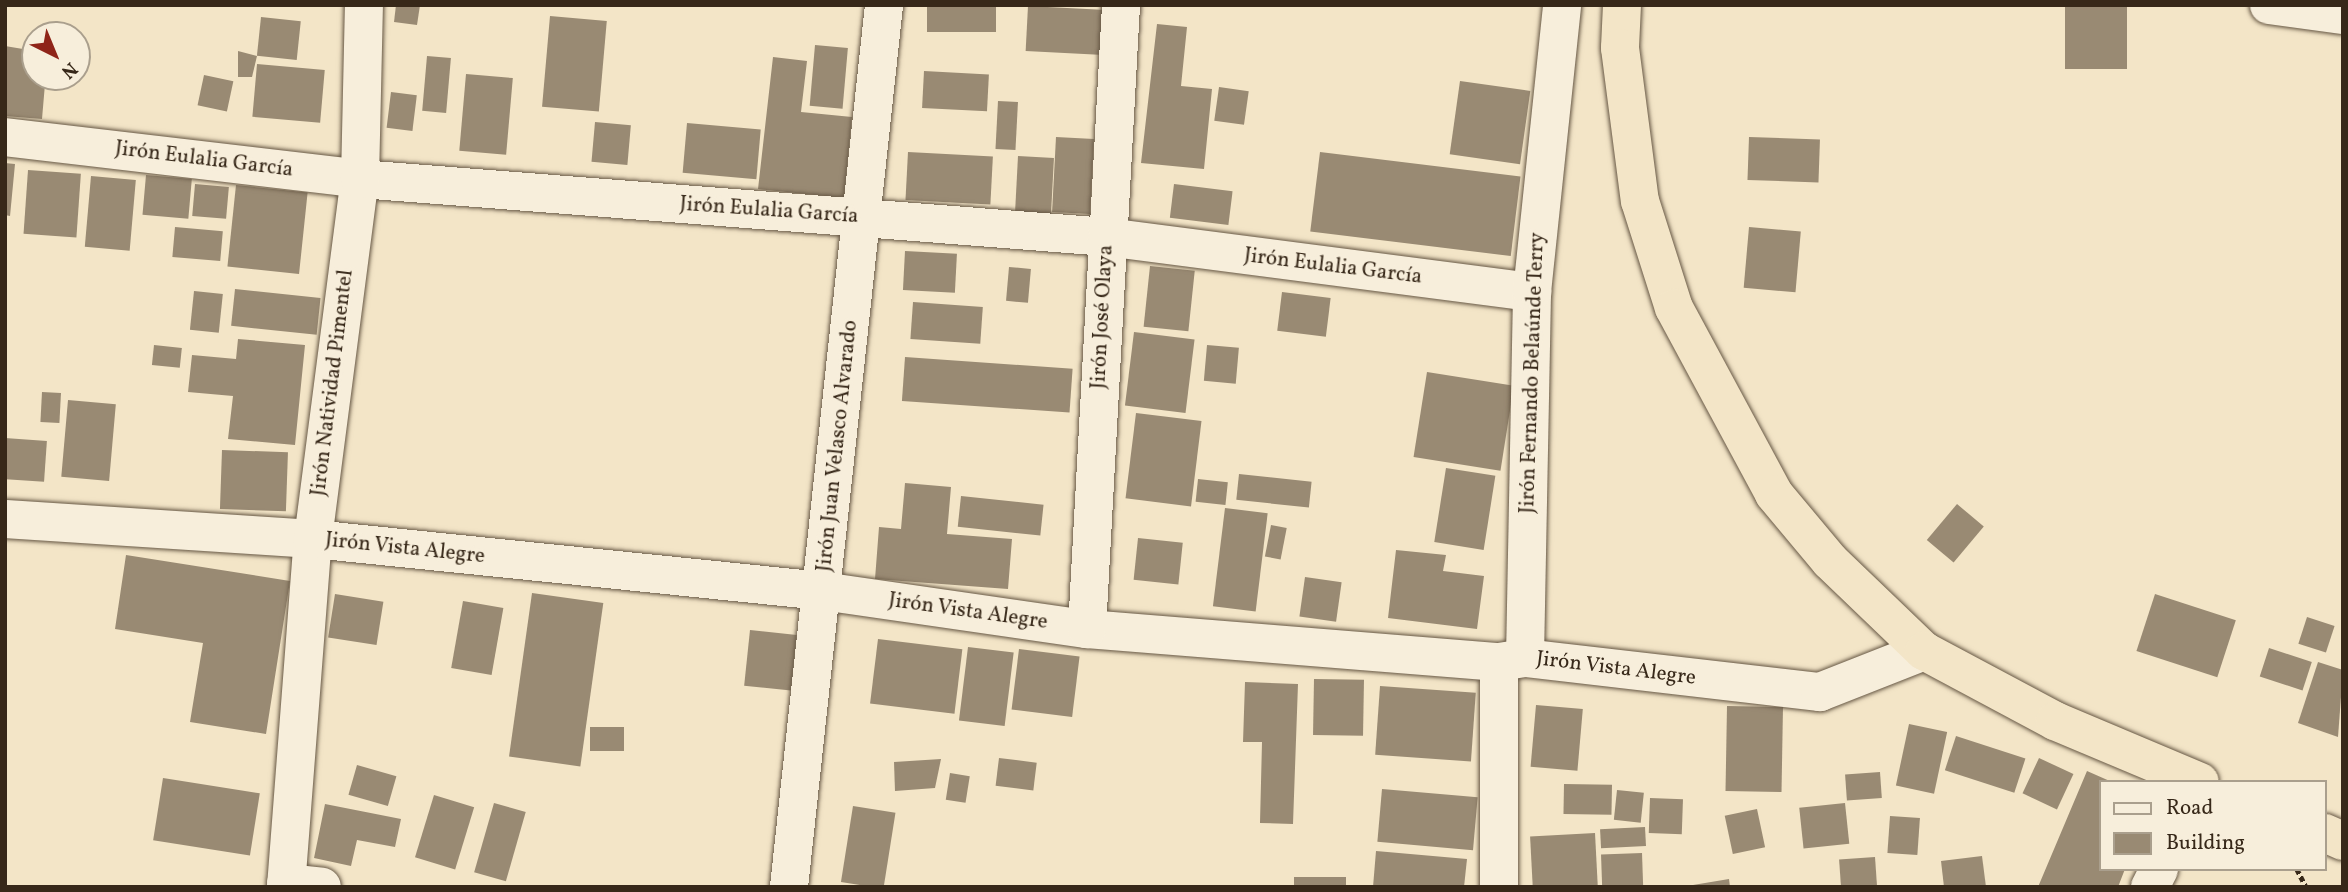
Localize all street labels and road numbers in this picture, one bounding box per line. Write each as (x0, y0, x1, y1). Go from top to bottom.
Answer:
street label: Jirón Eulalia García (114, 137, 294, 183)
street label: Jirón Eulalia García (679, 192, 859, 230)
street label: Jirón Fernando Belaúnde Terry (1515, 232, 1551, 514)
street label: Jirón José Olaya (1087, 244, 1119, 390)
street label: Jirón Eulalia García (1243, 244, 1423, 290)
street label: Jirón Natividad Pimentel (307, 268, 359, 498)
street label: Jirón Juan Velasco Alvarado (812, 319, 864, 573)
street label: Jirón Vista Alegre (324, 528, 486, 570)
street label: Jirón Vista Alegre (886, 588, 1050, 636)
street label: Jirón Vista Alegre (1534, 647, 1698, 691)

